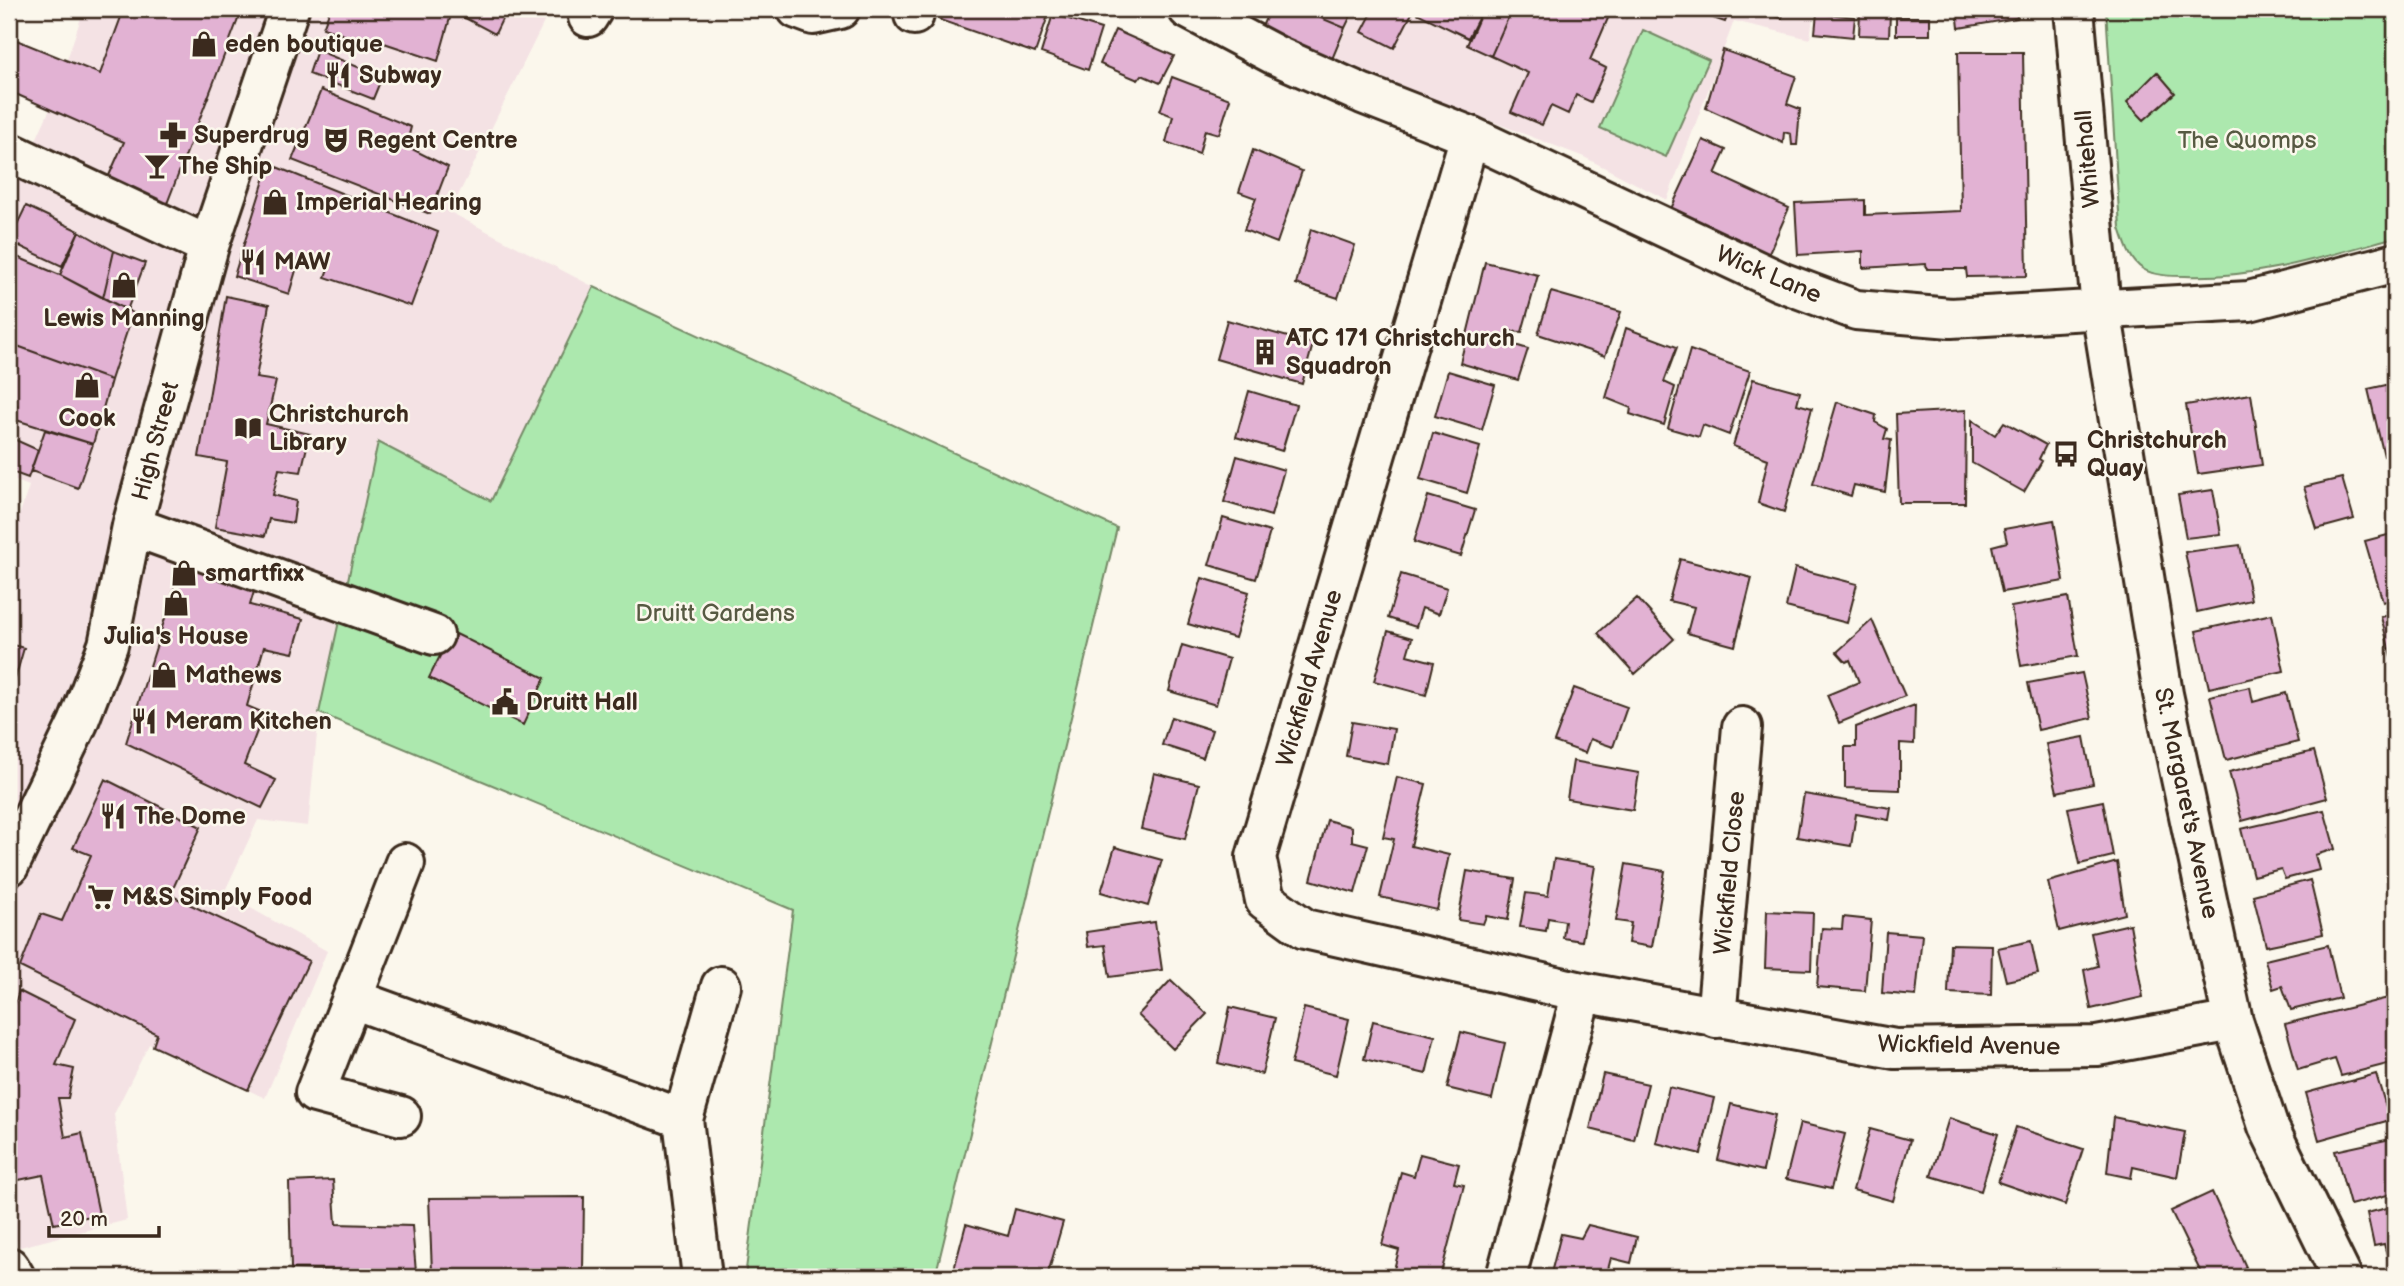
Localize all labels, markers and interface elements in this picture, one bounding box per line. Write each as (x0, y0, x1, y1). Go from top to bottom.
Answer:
shop icon: eden boutique (189, 29, 219, 59)
place label: eden boutique (225, 30, 383, 59)
restaurant icon: Subway (323, 60, 353, 90)
place label: Subway (359, 61, 441, 90)
street label: Whitehall (2069, 109, 2106, 209)
pharmacy icon: Superdrug (158, 120, 188, 150)
place label: Superdrug (194, 121, 309, 150)
theatre icon: Regent Centre (321, 125, 351, 155)
place label: Regent Centre (357, 126, 518, 155)
park label: The Quomps (2177, 126, 2317, 155)
bar icon: The Ship (142, 151, 172, 181)
place label: The Ship (178, 152, 273, 181)
shop icon: Imperial Hearing (260, 187, 290, 217)
place label: Imperial Hearing (296, 188, 482, 217)
street label: Wick Lane (1712, 239, 1826, 310)
restaurant icon: MAW (238, 247, 268, 277)
place label: MAW (274, 248, 331, 277)
shop icon: Lewis Manning (109, 270, 139, 300)
place label: Lewis Manning (43, 304, 205, 333)
place label: ATC 171 Christchurch Squadron (1285, 324, 1515, 381)
building icon: ATC 171 Christchurch Squadron (1250, 337, 1280, 367)
shop icon: Cook (72, 370, 102, 400)
street label: High Street (126, 378, 185, 504)
place label: Christchurch Library (269, 400, 409, 457)
place label: Cook (59, 404, 116, 433)
library icon: Christchurch Library (233, 413, 263, 443)
place label: Christchurch Quay (2087, 426, 2227, 483)
bus stop icon: Christchurch Quay (2051, 439, 2081, 469)
shop icon: smartfixx (169, 558, 199, 588)
place label: smartfixx (205, 559, 304, 588)
street label: Wickfield Avenue (1270, 586, 1349, 770)
shop icon: Julia's House (161, 588, 191, 618)
park label: Druitt Gardens (635, 599, 795, 628)
place label: Julia's House (104, 622, 249, 651)
shop icon: Mathews (149, 660, 179, 690)
place label: Mathews (185, 661, 282, 690)
street label: St. Margaret's Avenue (2148, 685, 2225, 921)
public building icon: Druitt Hall (490, 687, 520, 717)
place label: Druitt Hall (526, 688, 638, 717)
restaurant icon: Meram Kitchen (129, 706, 159, 736)
place label: Meram Kitchen (165, 707, 332, 736)
street label: Wickfield Close (1708, 790, 1751, 956)
restaurant icon: The Dome (98, 801, 128, 831)
place label: The Dome (134, 802, 246, 831)
supermarket icon: M&S Simply Food (86, 882, 116, 912)
place label: M&S Simply Food (122, 883, 312, 912)
street label: Wickfield Avenue (1877, 1029, 2061, 1062)
scale bar (49, 1195, 159, 1239)
text: 20 m (60, 1207, 108, 1232)

